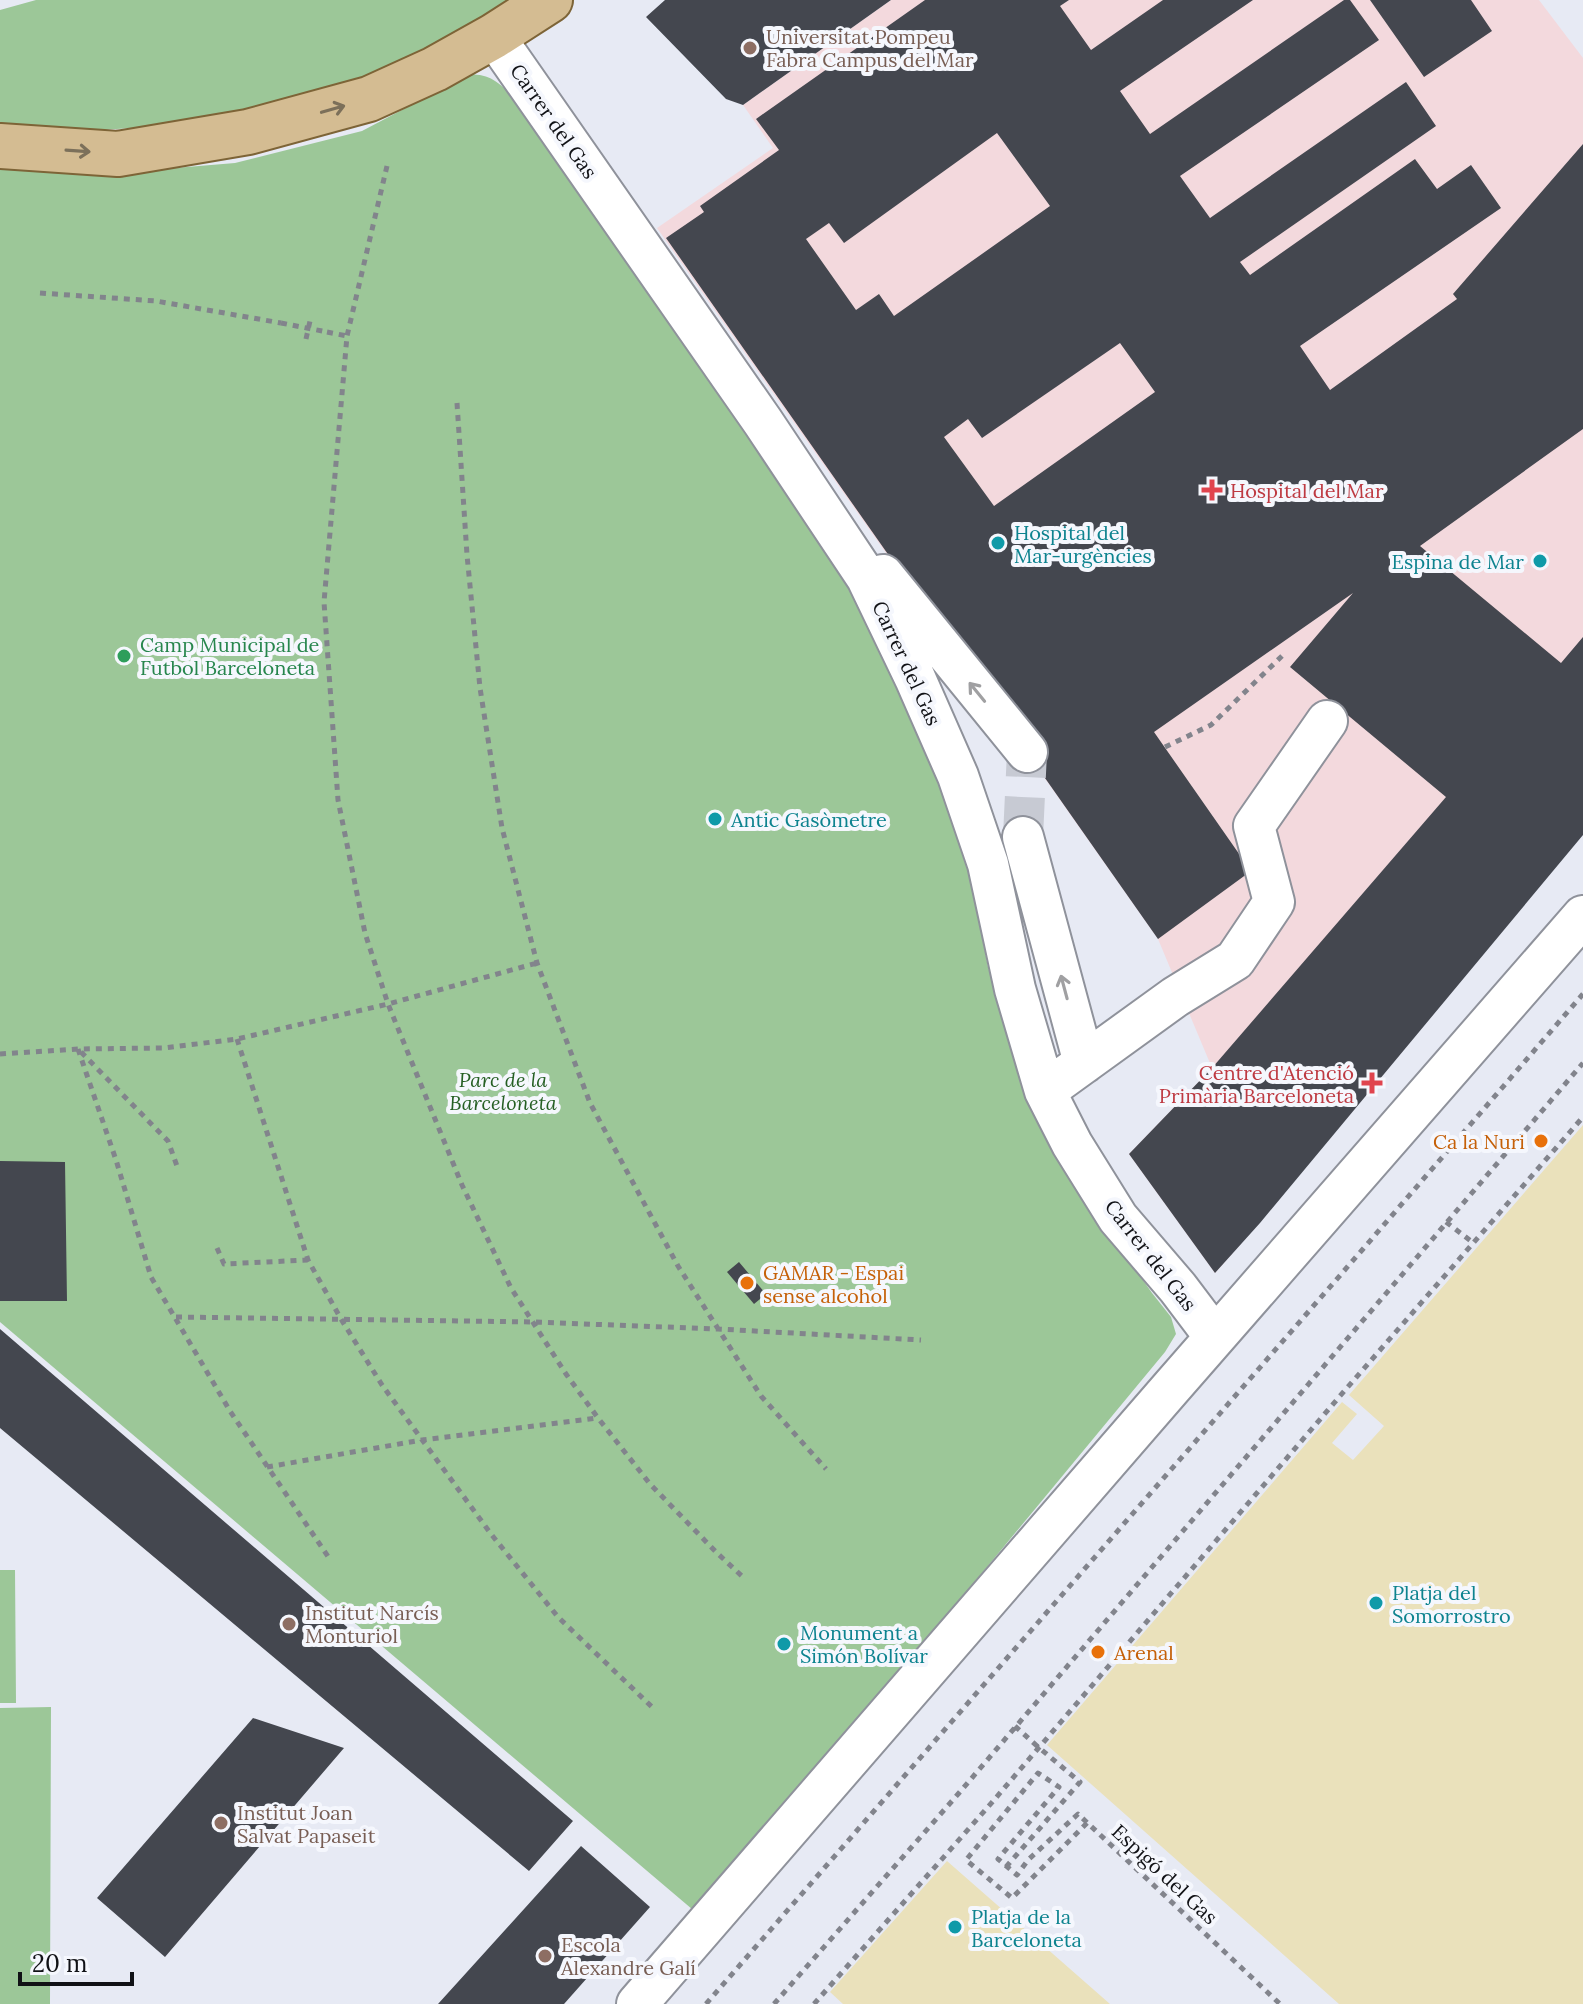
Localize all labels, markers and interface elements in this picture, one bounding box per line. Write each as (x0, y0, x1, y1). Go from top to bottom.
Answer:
place label: Universitat Pompeu Fabra Campus del Mar (766, 24, 974, 72)
marker: Universitat Pompeu Fabra Campus del Mar (741, 39, 759, 57)
street label: Carrer del Gas (505, 59, 603, 183)
one-way arrow (319, 100, 345, 115)
one-way arrow (64, 144, 91, 159)
place label: Hospital del Mar (1230, 478, 1384, 503)
marker: Hospital del Mar (1201, 479, 1223, 501)
place label: Hospital del Mar-urgències (1014, 520, 1152, 568)
marker: Hospital del Mar-urgències (989, 534, 1007, 552)
place label: Espina de Mar (1392, 549, 1524, 574)
marker: Espina de Mar (1531, 552, 1549, 570)
street label: Carrer del Gas (867, 597, 947, 729)
place label: Camp Municipal de Futbol Barceloneta (140, 632, 320, 680)
marker: Camp Municipal de Futbol Barceloneta (115, 647, 133, 665)
one-way arrow (969, 681, 987, 702)
place label: Antic Gasòmetre (730, 807, 887, 832)
marker: Antic Gasòmetre (706, 810, 724, 828)
one-way arrow (1055, 975, 1070, 1001)
place label: Centre d'Atenció Primària Barceloneta (1159, 1060, 1354, 1108)
park label: Parc de la Barceloneta (449, 1067, 557, 1115)
marker: Centre d'Atenció Primària Barceloneta (1361, 1072, 1383, 1094)
place label: Ca la Nuri (1433, 1129, 1525, 1154)
marker: Ca la Nuri (1532, 1132, 1550, 1150)
street label: Carrer del Gas (1100, 1194, 1202, 1316)
place label: GAMAR - Espai sense alcohol (763, 1260, 904, 1308)
marker: GAMAR - Espai sense alcohol (738, 1274, 756, 1292)
place label: Platja del Somorrostro (1392, 1580, 1511, 1628)
marker: Platja del Somorrostro (1367, 1594, 1385, 1612)
place label: Institut Narcís Monturiol (305, 1600, 439, 1648)
marker: Institut Narcís Monturiol (280, 1615, 298, 1633)
place label: Monument a Simón Bolívar (800, 1620, 928, 1668)
marker: Monument a Simón Bolívar (775, 1635, 793, 1653)
place label: Arenal (1113, 1640, 1174, 1665)
marker: Arenal (1089, 1643, 1107, 1661)
place label: Institut Joan Salvat Papaseit (237, 1800, 376, 1848)
marker: Institut Joan Salvat Papaseit (212, 1814, 230, 1832)
street label: Espigó del Gas (1107, 1819, 1223, 1929)
place label: Platja de la Barceloneta (971, 1904, 1082, 1952)
marker: Platja de la Barceloneta (946, 1918, 964, 1936)
place label: Escola Alexandre Galí (560, 1932, 696, 1980)
scale bar (20, 1936, 132, 1986)
marker: Escola Alexandre Galí (536, 1947, 554, 1965)
text: 20 m (32, 1948, 88, 1979)

